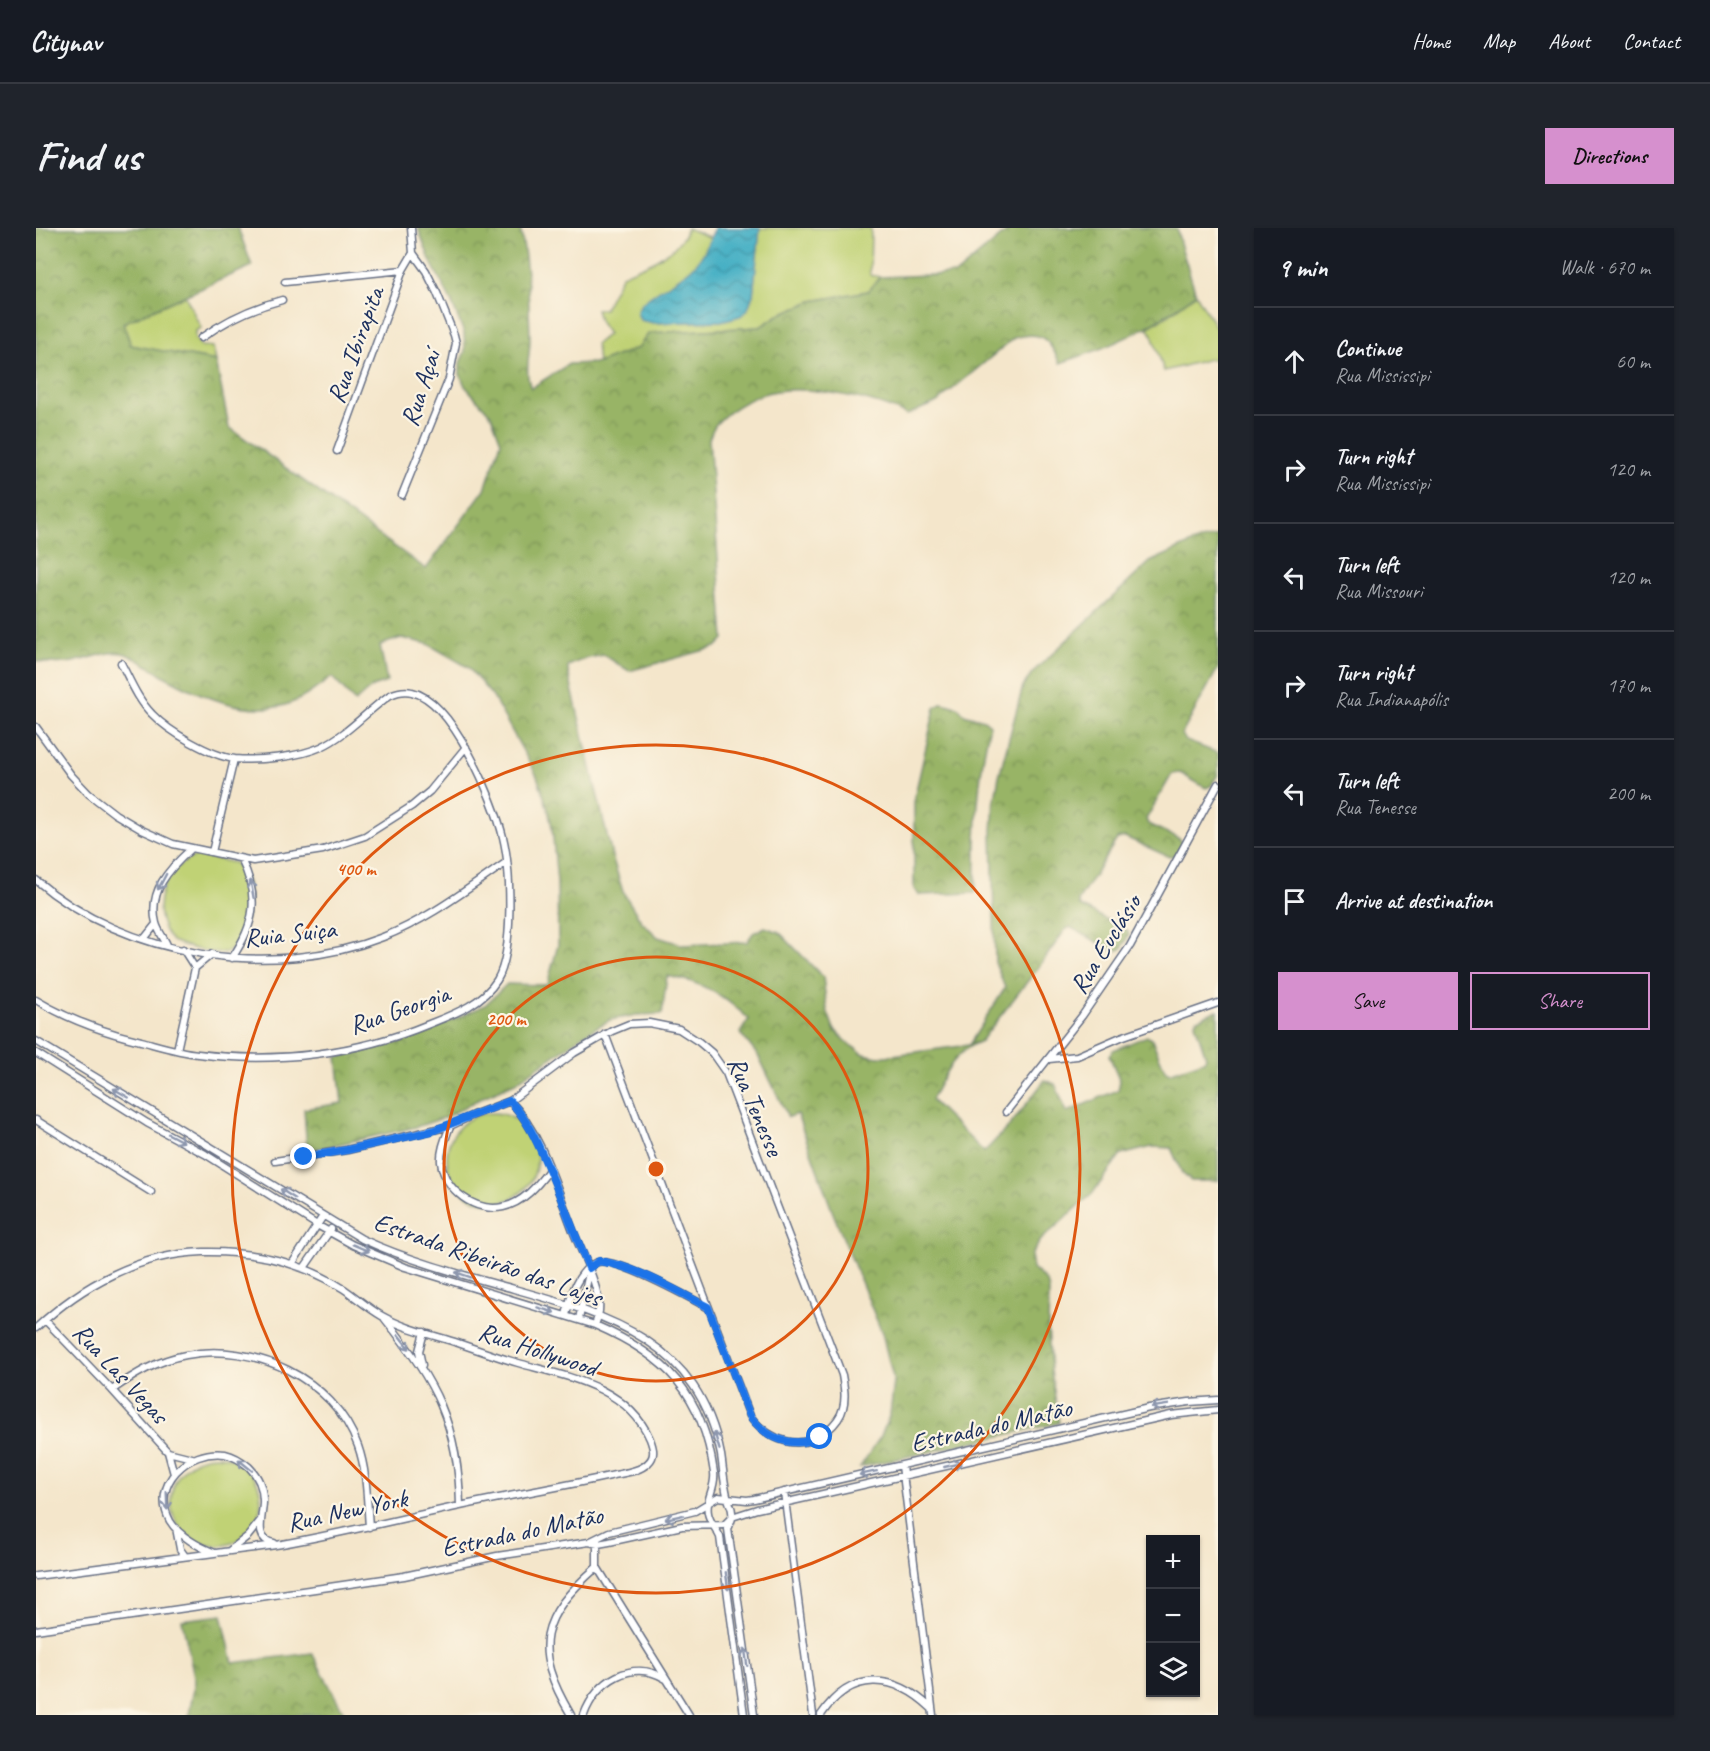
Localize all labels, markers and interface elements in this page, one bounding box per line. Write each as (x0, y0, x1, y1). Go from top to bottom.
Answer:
text: Citynav (30, 24, 101, 59)
text: Home (1412, 28, 1450, 54)
text: Map (1483, 28, 1515, 54)
text: About (1548, 28, 1590, 54)
text: Contact (1623, 28, 1680, 54)
button: Directions (1545, 128, 1674, 184)
text: Find us (36, 130, 141, 183)
text: 9 min (1278, 251, 1328, 284)
text: Walk · 670 m (1560, 255, 1650, 280)
street label: Rua Ibirapita (319, 280, 392, 408)
text: Continue (1335, 335, 1401, 363)
street label: Rua Açaí (393, 341, 450, 430)
icon: ahead (1278, 345, 1311, 378)
text: 60 m (1616, 349, 1650, 374)
text: Rua Mississipi (1335, 363, 1430, 388)
text: Turn right (1335, 443, 1412, 471)
icon: right (1278, 453, 1311, 486)
text: 120 m (1607, 457, 1650, 482)
text: Rua Mississipi (1335, 471, 1430, 496)
text: Turn left (1335, 551, 1399, 579)
icon: left (1278, 561, 1311, 594)
text: 120 m (1607, 565, 1650, 590)
text: Rua Missouri (1335, 579, 1423, 604)
text: Turn right (1335, 659, 1412, 687)
icon: right (1278, 669, 1311, 702)
text: 170 m (1607, 673, 1650, 698)
text: Rua Indianapólis (1335, 687, 1448, 712)
text: Turn left (1335, 767, 1399, 795)
icon: left (1278, 777, 1311, 810)
text: 200 m (1607, 781, 1650, 806)
text: Rua Tenesse (1335, 795, 1416, 820)
text: 400 m (337, 858, 377, 880)
one-way arrow (156, 872, 167, 890)
one-way arrow (246, 880, 257, 899)
icon: arrive (1278, 885, 1311, 918)
street label: Rua Euclásio (1062, 886, 1150, 1000)
text: Arrive at destination (1335, 887, 1492, 915)
street label: Ruia Suiça (242, 912, 339, 955)
button: Save (1278, 972, 1458, 1030)
button: Share (1470, 972, 1650, 1030)
street label: Rua Georgia (345, 976, 456, 1042)
text: 200 m (487, 1008, 527, 1030)
street label: Rua Tenesse (720, 1051, 792, 1162)
one-way arrow (113, 1087, 130, 1099)
one-way arrow (166, 1133, 184, 1144)
route end (290, 1143, 316, 1169)
centre of rings (646, 1159, 666, 1179)
one-way arrow (280, 1188, 297, 1200)
street label: Estrada Ribeirão das Lajes (370, 1205, 608, 1315)
one-way arrow (352, 1244, 370, 1255)
one-way arrow (455, 1269, 474, 1280)
one-way arrow (536, 1305, 555, 1316)
street label: Rua Hollywood (474, 1315, 605, 1385)
street label: Rua Las Vegas (66, 1316, 177, 1432)
one-way arrow (397, 1334, 410, 1350)
street label: Estrada do Matão (908, 1391, 1076, 1460)
one-way arrow (1151, 1401, 1170, 1412)
route start (806, 1423, 832, 1449)
one-way arrow (711, 1432, 723, 1451)
one-way arrow (943, 1458, 962, 1470)
one-way arrow (237, 1459, 253, 1472)
one-way arrow (858, 1468, 877, 1480)
street label: Rua New York (284, 1481, 413, 1539)
one-way arrow (161, 1491, 173, 1511)
street label: Estrada do Matão (439, 1498, 607, 1565)
one-way arrow (665, 1512, 685, 1523)
map controls (1146, 1535, 1200, 1697)
button: + (1146, 1535, 1200, 1589)
one-way arrow (721, 1571, 732, 1590)
button: − (1146, 1589, 1200, 1643)
button: layers (1146, 1643, 1200, 1697)
one-way arrow (740, 1648, 751, 1667)

